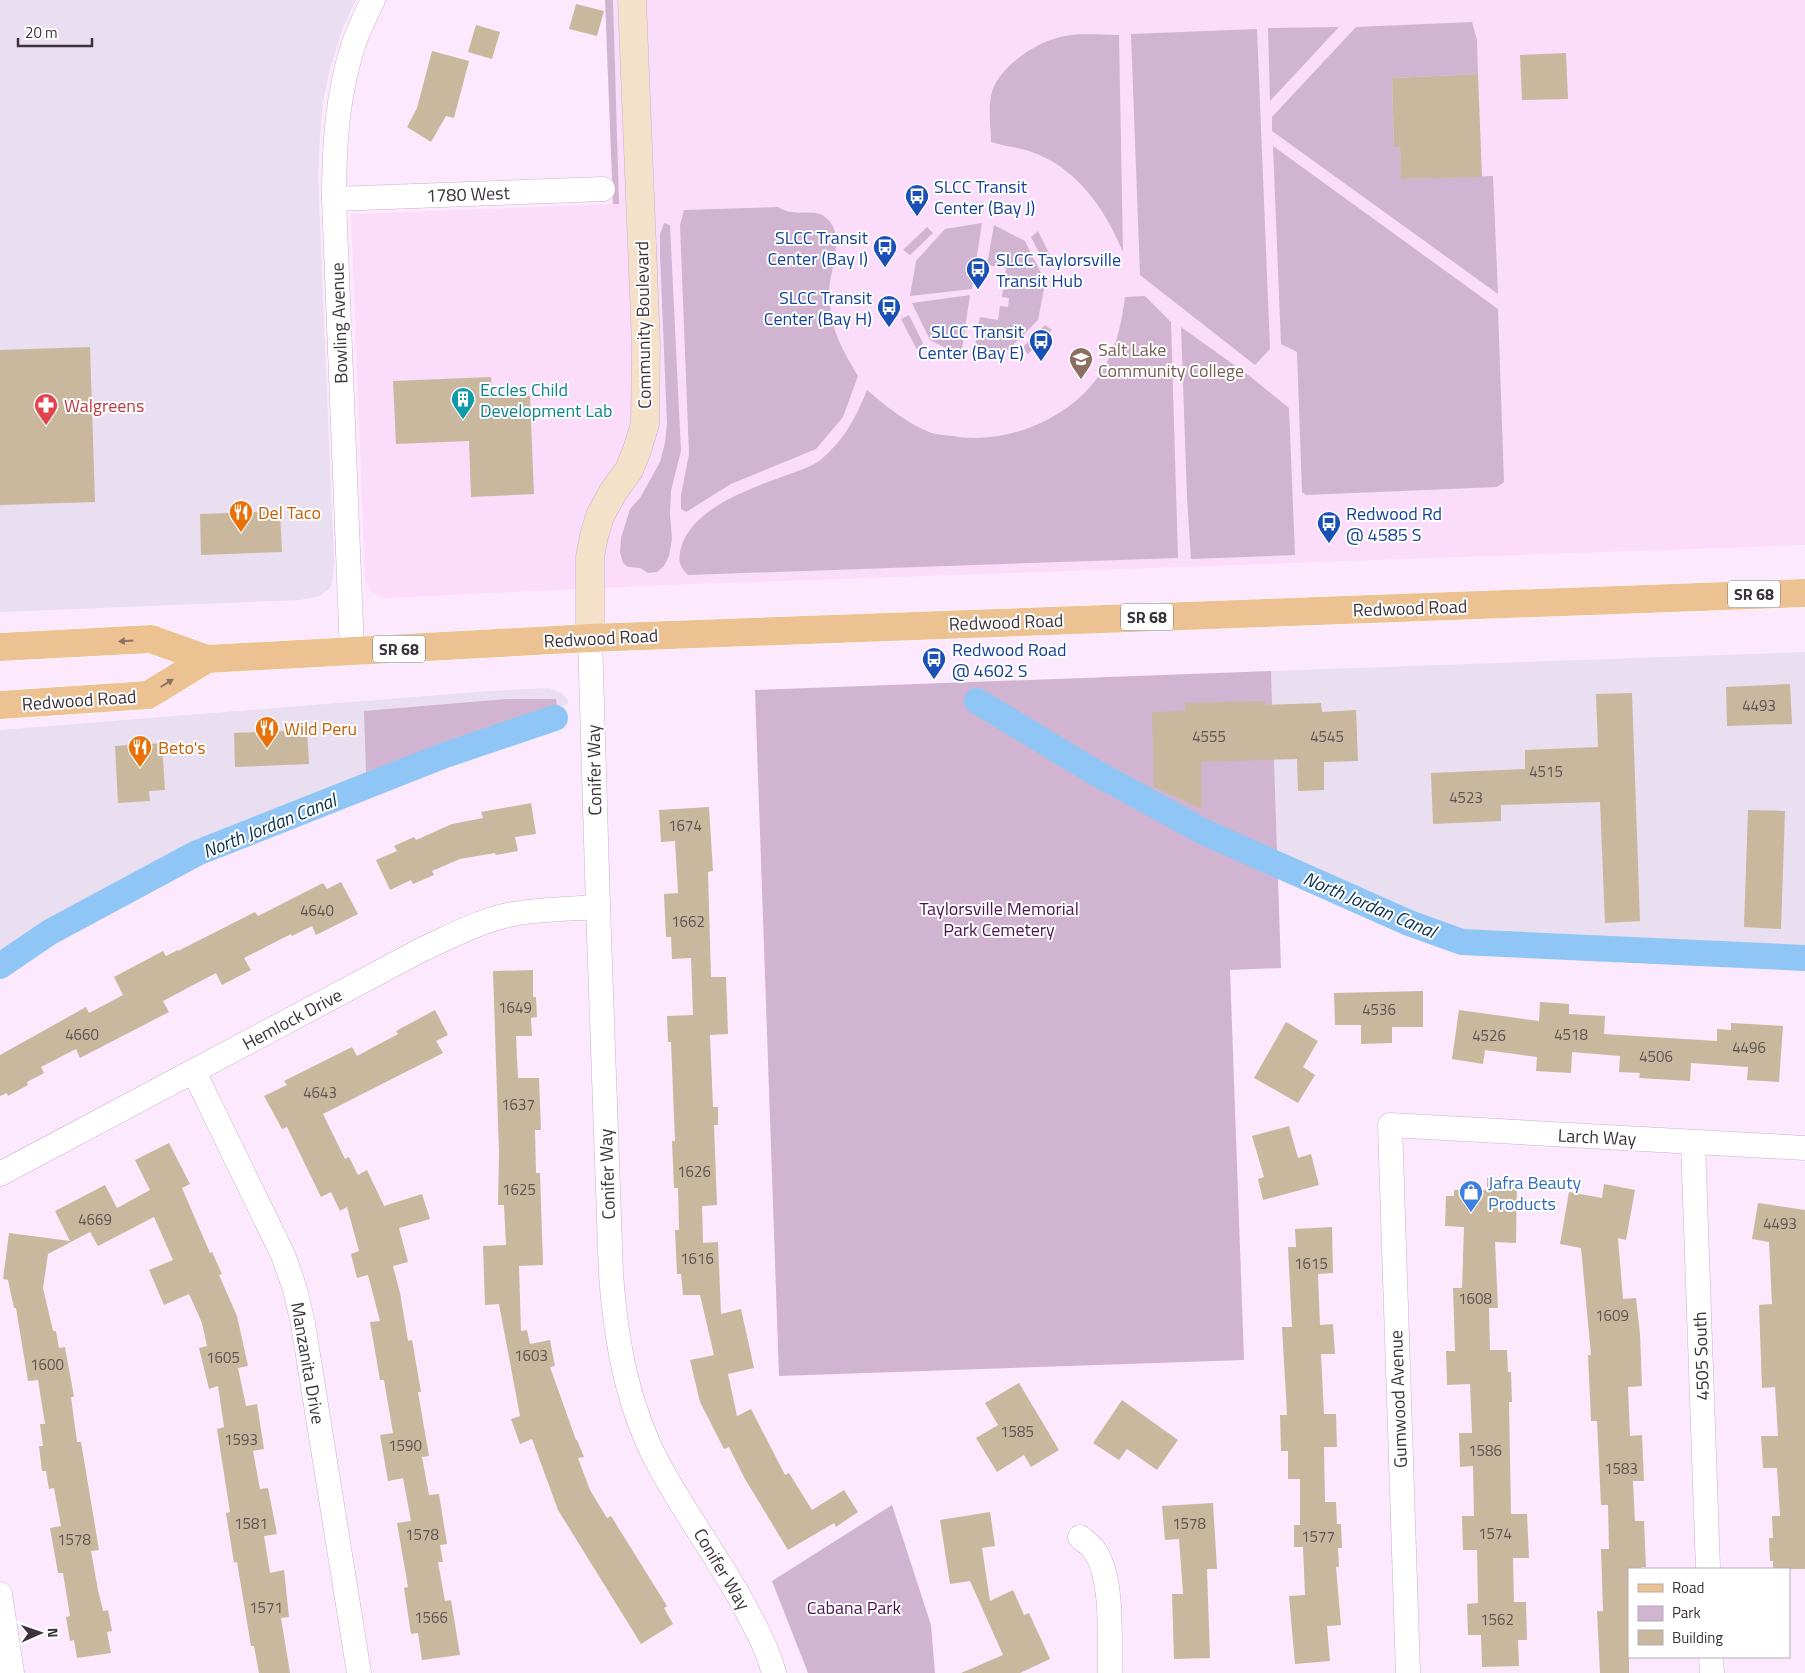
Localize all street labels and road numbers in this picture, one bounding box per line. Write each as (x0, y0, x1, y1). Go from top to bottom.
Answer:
street label: 1780 West (426, 179, 511, 209)
street label: Community Boulevard (628, 241, 658, 409)
street label: Bowling Avenue (323, 262, 355, 384)
road number: SR 68 (1728, 580, 1780, 608)
street label: Redwood Road (1352, 593, 1468, 623)
road number: SR 68 (1121, 604, 1173, 630)
street label: Redwood Road (948, 607, 1064, 637)
street label: Redwood Road (543, 622, 659, 654)
road number: SR 68 (373, 636, 425, 662)
street label: Redwood Road (21, 683, 137, 717)
street label: Conifer Way (580, 724, 608, 816)
street label: Hemlock Drive (237, 981, 347, 1057)
street label: Larch Way (1557, 1121, 1637, 1153)
street label: Conifer Way (592, 1128, 622, 1220)
street label: Manzanita Drive (284, 1300, 332, 1426)
street label: 4505 South (1686, 1311, 1716, 1401)
street label: Gumwood Avenue (1382, 1330, 1414, 1468)
street label: Conifer Way (687, 1523, 757, 1615)

